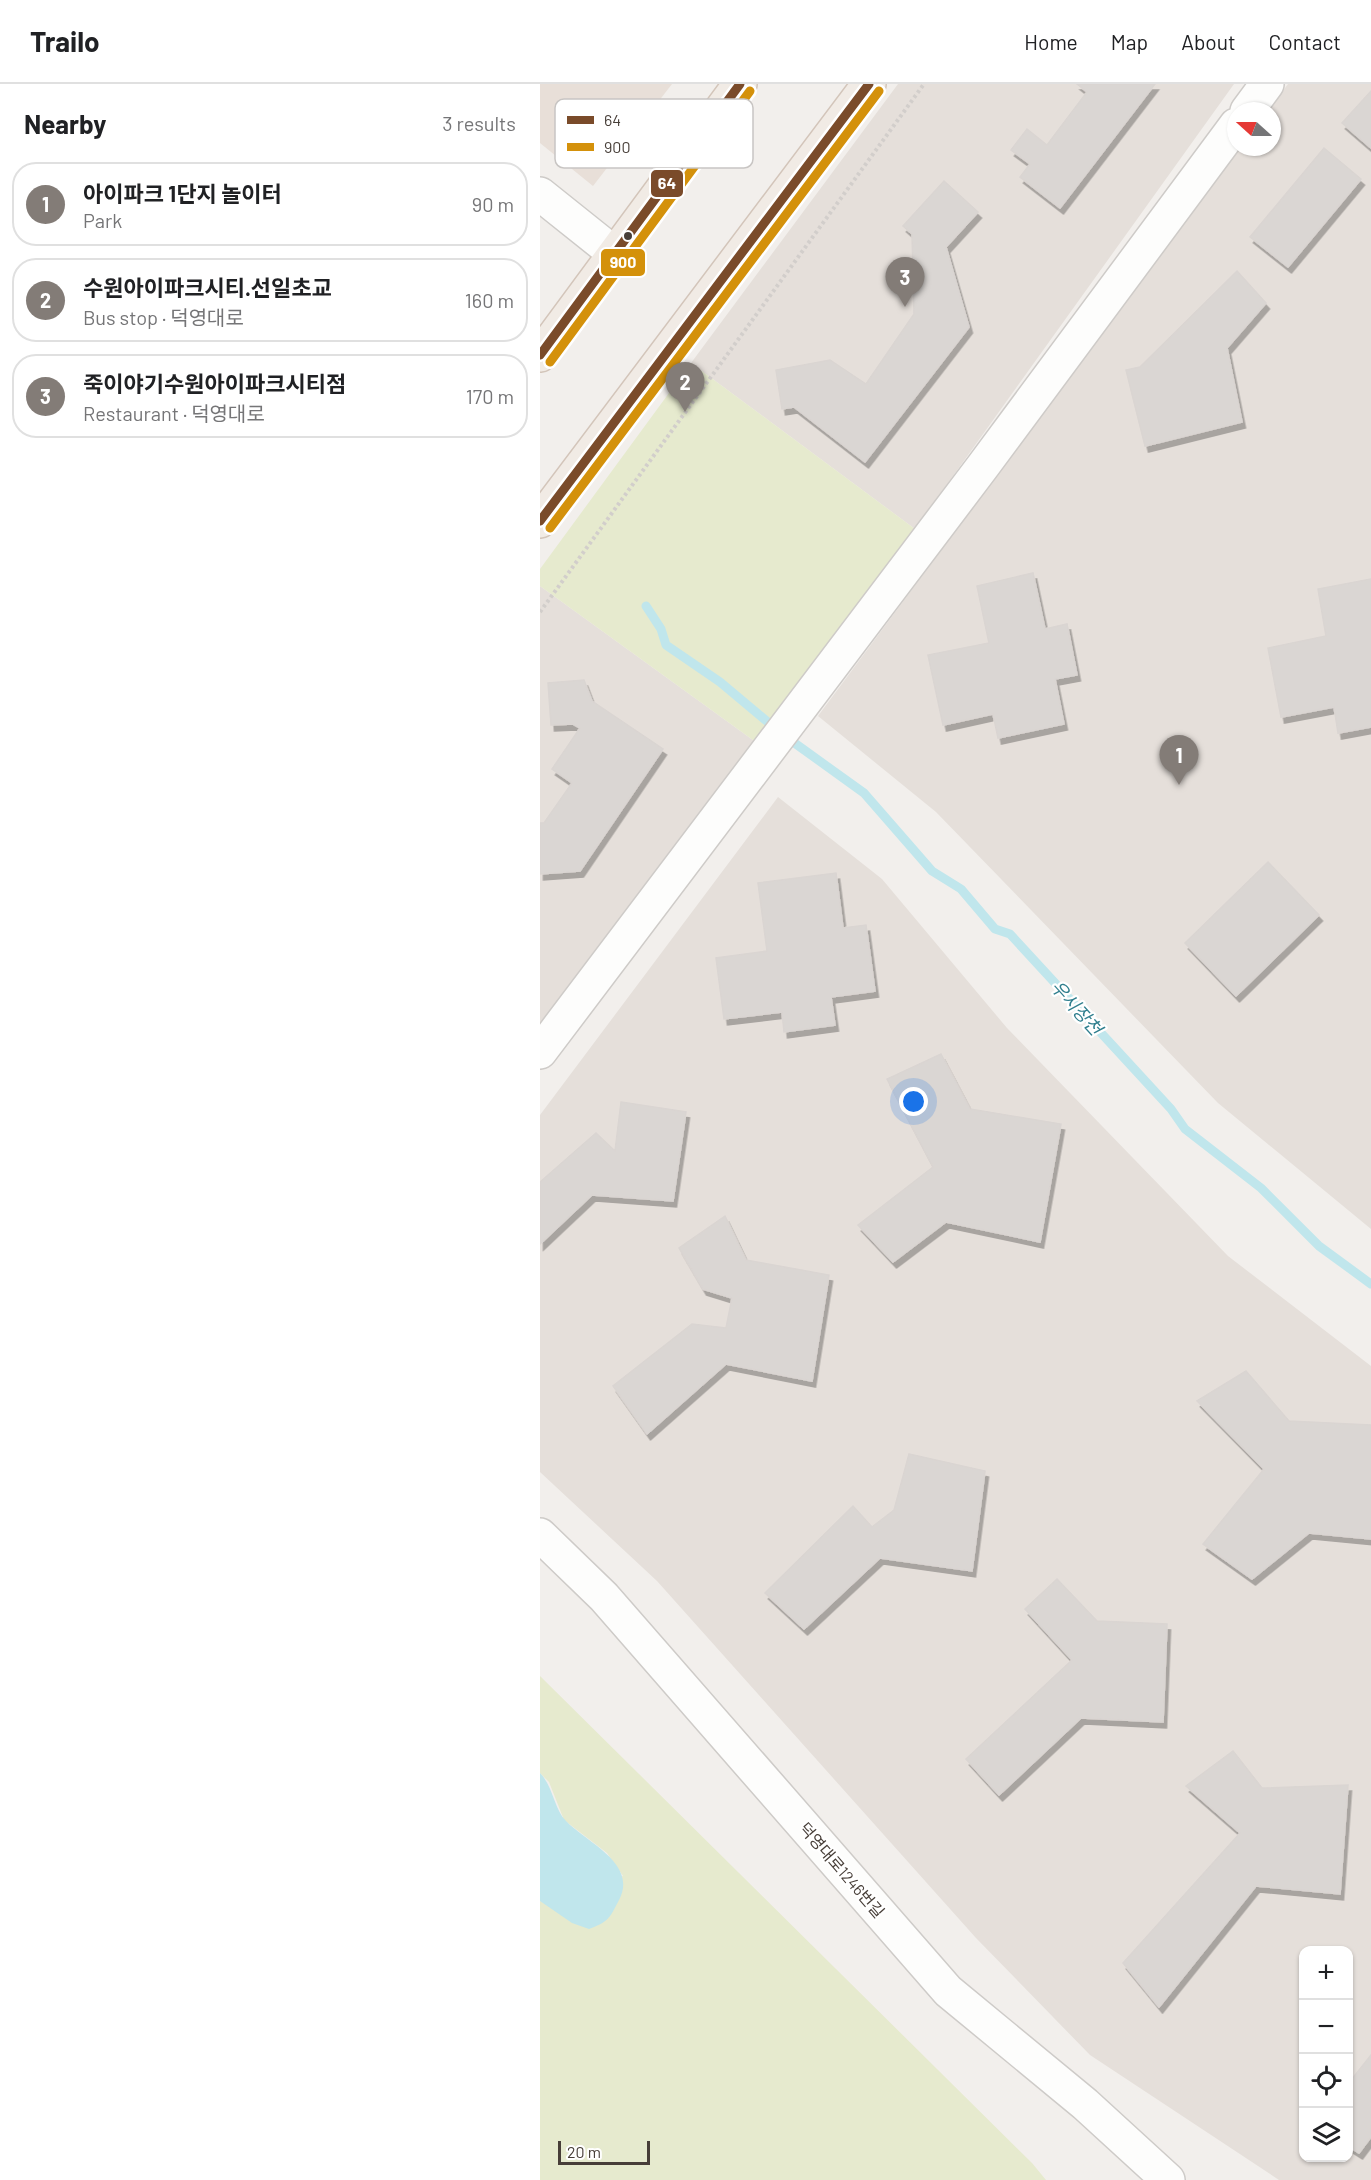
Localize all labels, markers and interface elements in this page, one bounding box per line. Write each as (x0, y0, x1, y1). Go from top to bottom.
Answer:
text: Trailo (30, 24, 100, 58)
text: Home (1024, 29, 1078, 54)
text: Map (1111, 29, 1148, 54)
text: About (1181, 29, 1236, 54)
text: Contact (1269, 29, 1341, 54)
legend (555, 99, 753, 168)
north arrow (1227, 102, 1281, 156)
text: Nearby (24, 108, 106, 139)
text: 64 (604, 110, 621, 129)
text: 3 results (442, 111, 516, 135)
text: 900 (604, 137, 630, 156)
line badge: 64 (650, 169, 684, 198)
text: 64 (658, 173, 676, 192)
text: 아이파크 1단지 놀이터 (83, 180, 282, 206)
text: 1 (42, 192, 49, 216)
text: 90 m (472, 192, 514, 216)
text: Park (83, 208, 122, 232)
unlabelled marker (622, 230, 634, 242)
line badge: 900 (600, 248, 646, 277)
text: 900 (610, 252, 636, 271)
pin: 3 (886, 258, 925, 307)
text: 수원아이파크시티.선일초교 (83, 274, 332, 300)
text: 2 (40, 288, 51, 312)
text: 160 m (465, 288, 514, 312)
text: Bus stop · 덕영대로 (83, 305, 244, 329)
pin: 2 (666, 362, 704, 412)
text: 죽이야기수원아이파크시티점 (83, 370, 346, 396)
text: 3 (40, 384, 51, 408)
text: 170 m (466, 384, 514, 408)
text: Restaurant · 덕영대로 (83, 401, 265, 425)
pin: 1 (1160, 736, 1198, 785)
water label: 우시장천 (1046, 975, 1109, 1041)
your location (899, 1087, 928, 1116)
street label: 덕영대로1246번길 (796, 1818, 889, 1921)
map controls (1299, 1946, 1353, 2162)
button: + (1299, 1946, 1353, 2000)
button: − (1299, 2000, 1353, 2054)
button: locate (1299, 2054, 1353, 2108)
button: layers (1299, 2108, 1353, 2162)
scale bar (558, 2138, 650, 2166)
text: 20 m (567, 2142, 601, 2161)

